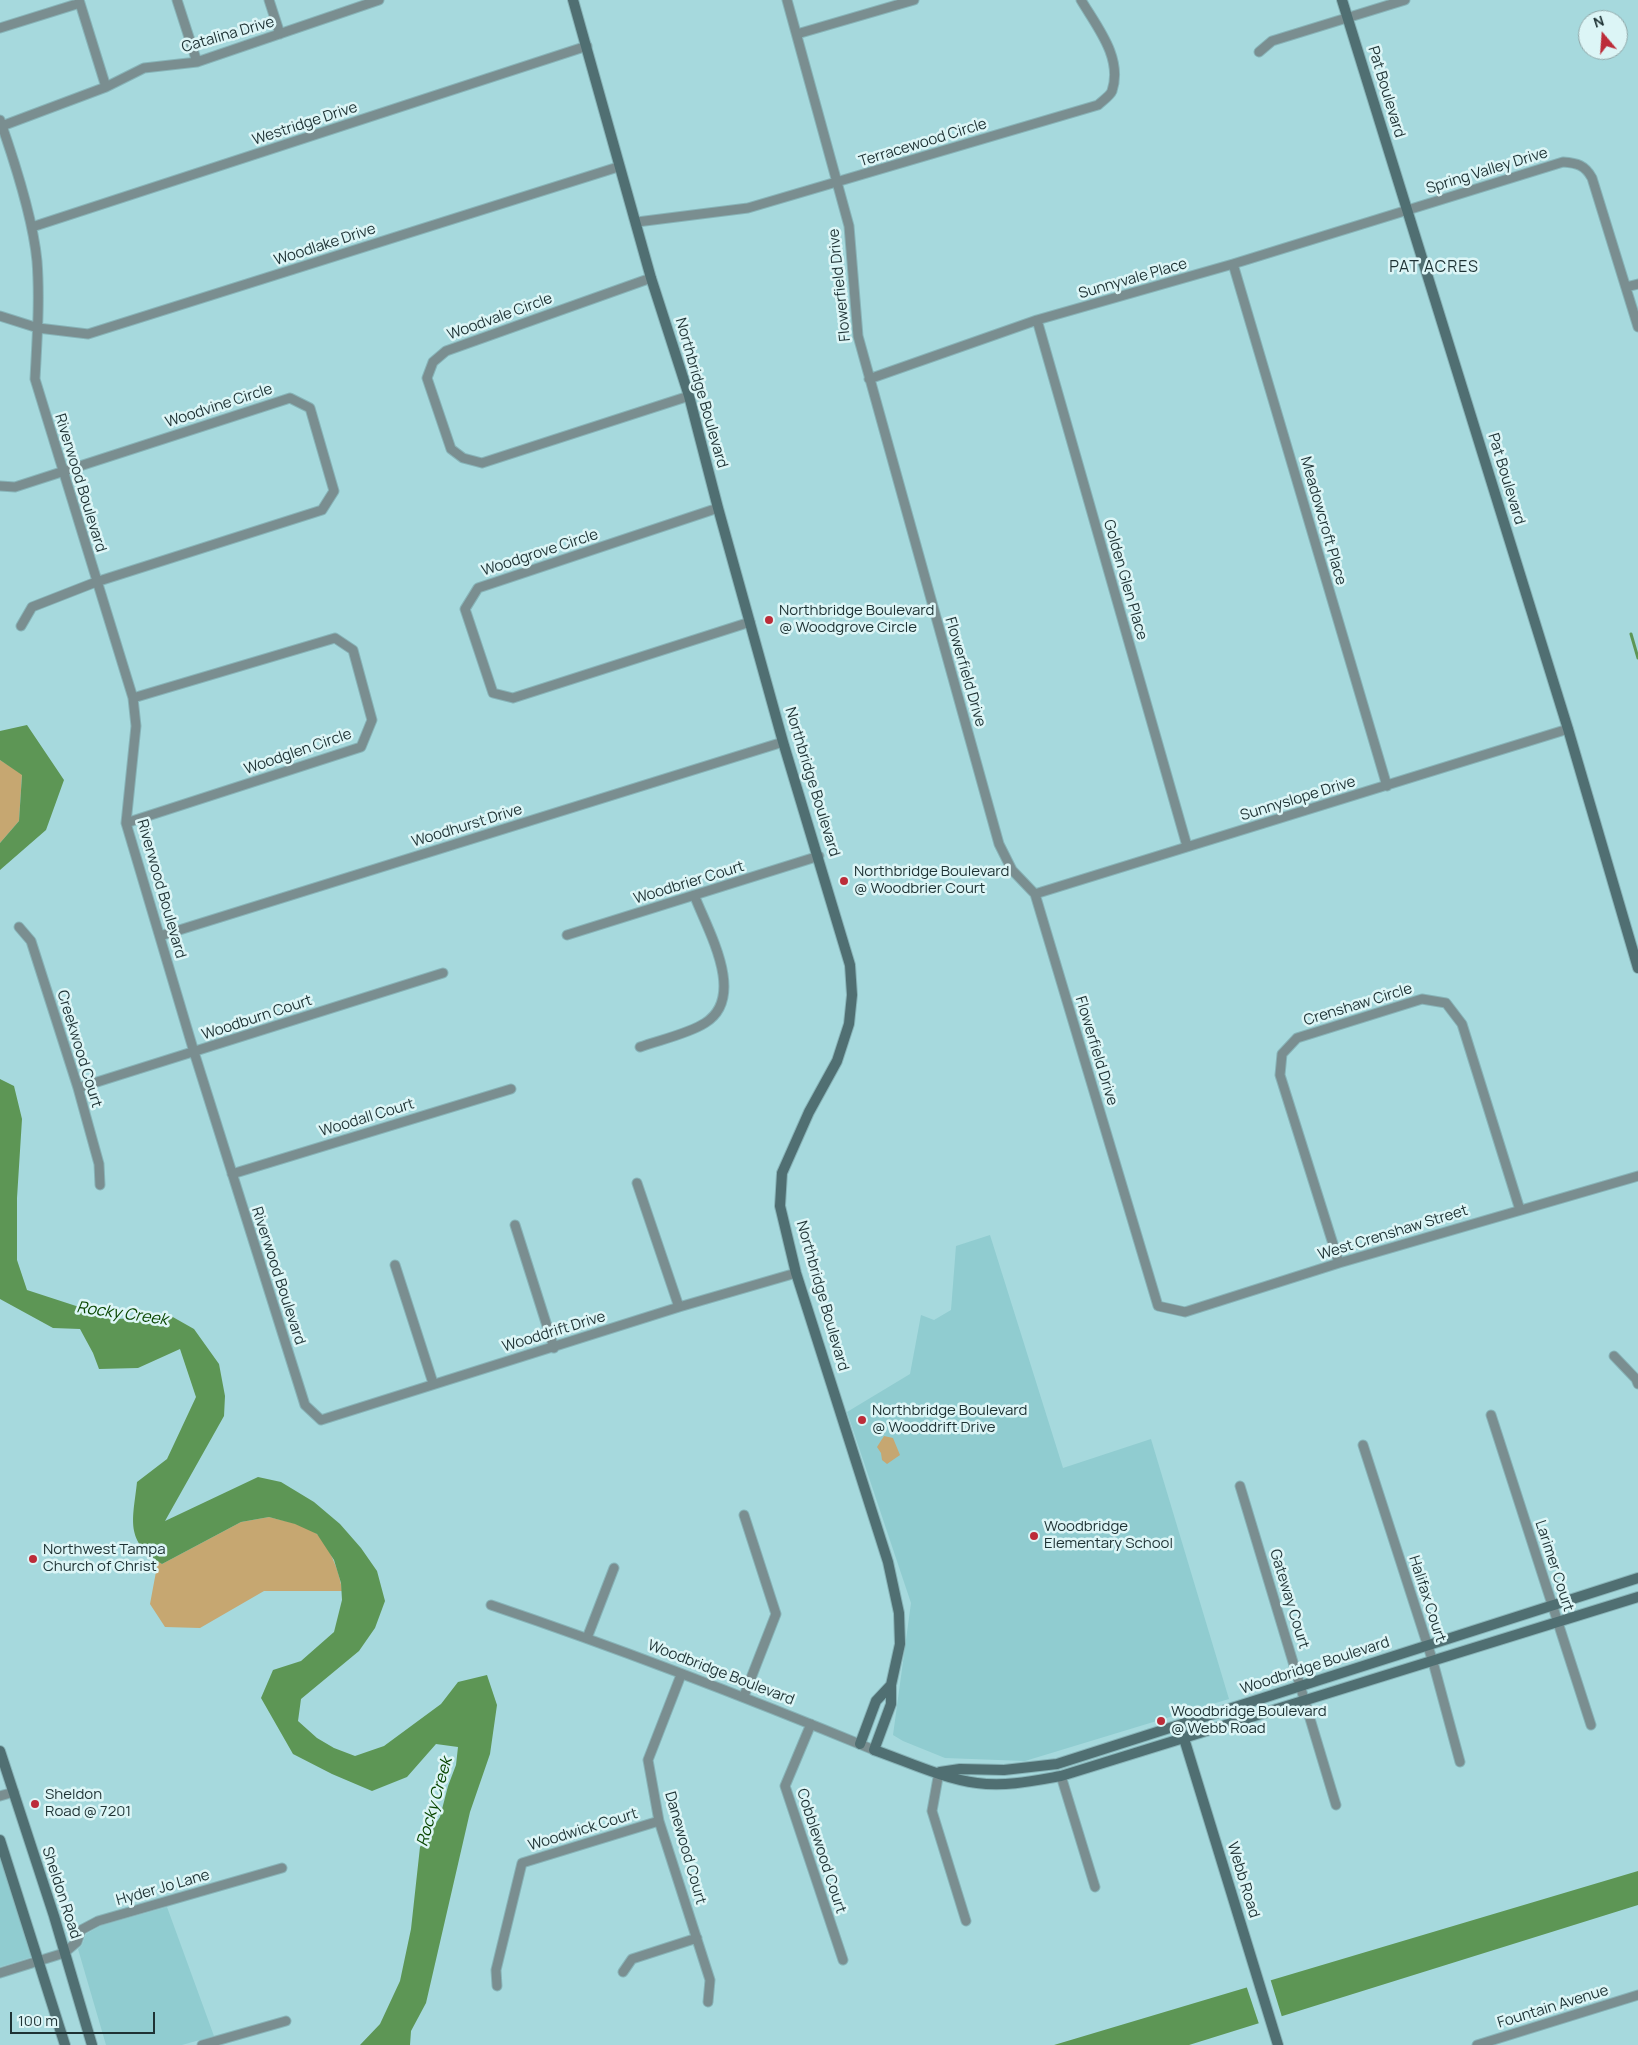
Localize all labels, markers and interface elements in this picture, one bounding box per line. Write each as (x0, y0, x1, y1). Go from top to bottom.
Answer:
north arrow (1578, 10, 1628, 60)
text: N (1591, 11, 1606, 32)
street label: Catalina Drive (180, 13, 276, 57)
street label: Pat Boulevard (1364, 44, 1408, 140)
street label: Westridge Drive (250, 99, 360, 149)
street label: Terracewood Circle (857, 115, 989, 171)
street label: Spring Valley Drive (1424, 144, 1550, 198)
street label: Woodlake Drive (272, 220, 378, 270)
street label: Flowerfield Drive (825, 228, 855, 342)
street label: Sunnyvale Place (1077, 255, 1189, 303)
district label: PAT ACRES (1388, 258, 1480, 278)
street label: Woodvale Circle (445, 290, 555, 344)
street label: Northbridge Boulevard (671, 316, 731, 470)
street label: Woodvine Circle (163, 380, 275, 432)
street label: Riverwood Boulevard (50, 412, 110, 554)
street label: Pat Boulevard (1484, 431, 1528, 527)
street label: Meadowcroft Place (1296, 455, 1350, 587)
street label: Golden Glen Place (1099, 518, 1151, 642)
street label: Woodgrove Circle (479, 526, 601, 580)
place label: Northbridge Boulevard @ Woodgrove Circle (779, 602, 934, 637)
marker: Northbridge Boulevard @ Woodgrove Circle (763, 614, 775, 626)
street label: Flowerfield Drive (941, 615, 989, 729)
street label: Northbridge Boulevard (781, 705, 843, 859)
street label: Woodglen Circle (242, 725, 354, 779)
street label: Sunnyslope Drive (1238, 773, 1358, 825)
street label: Woodhurst Drive (410, 801, 524, 851)
street label: Riverwood Boulevard (133, 817, 189, 961)
street label: Woodbrier Court (632, 858, 746, 908)
place label: Northbridge Boulevard @ Woodbrier Court (854, 863, 1009, 898)
marker: Northbridge Boulevard @ Woodbrier Court (838, 875, 850, 887)
street label: Crenshaw Circle (1302, 980, 1414, 1030)
street label: Creekwood Court (53, 988, 105, 1110)
street label: Woodburn Court (200, 992, 314, 1044)
street label: Flowerfield Drive (1071, 994, 1121, 1108)
street label: Woodall Court (317, 1095, 417, 1141)
street label: West Crenshaw Street (1316, 1202, 1470, 1264)
street label: Riverwood Boulevard (247, 1205, 309, 1347)
street label: Northbridge Boulevard (792, 1219, 852, 1373)
water label: Rocky Creek (75, 1298, 169, 1330)
street label: Wooddrift Drive (500, 1308, 608, 1356)
place label: Northbridge Boulevard @ Wooddrift Drive (872, 1402, 1027, 1437)
marker: Northbridge Boulevard @ Wooddrift Drive (856, 1414, 868, 1426)
place label: Woodbridge Elementary School (1044, 1518, 1173, 1553)
street label: Larimer Court (1531, 1518, 1577, 1614)
marker: Woodbridge Elementary School (1028, 1530, 1040, 1542)
place label: Northwest Tampa Church of Christ (43, 1541, 165, 1576)
street label: Gateway Court (1265, 1547, 1313, 1651)
marker: Northwest Tampa Church of Christ (27, 1553, 39, 1565)
street label: Halifax Court (1405, 1553, 1449, 1645)
street label: Woodbridge Boulevard (1238, 1633, 1392, 1699)
street label: Woodbridge Boulevard (645, 1637, 797, 1709)
place label: Woodbridge Boulevard @ Webb Road (1171, 1703, 1327, 1738)
marker: Woodbridge Boulevard @ Webb Road (1155, 1715, 1167, 1727)
water label: Rocky Creek (413, 1755, 457, 1849)
place label: Sheldon Road @ 7201 (45, 1786, 131, 1821)
street label: Cobblewood Court (792, 1786, 850, 1916)
street label: Danewood Court (660, 1790, 710, 1906)
marker: Sheldon Road @ 7201 (29, 1798, 41, 1810)
street label: Woodwick Court (526, 1805, 640, 1855)
street label: Webb Road (1223, 1840, 1263, 1920)
street label: Sheldon Road (38, 1845, 84, 1941)
street label: Hyder Jo Lane (114, 1866, 212, 1910)
street label: Fountain Avenue (1495, 1982, 1611, 2032)
scale bar (12, 2002, 158, 2034)
text: 100 m (18, 2010, 58, 2031)

